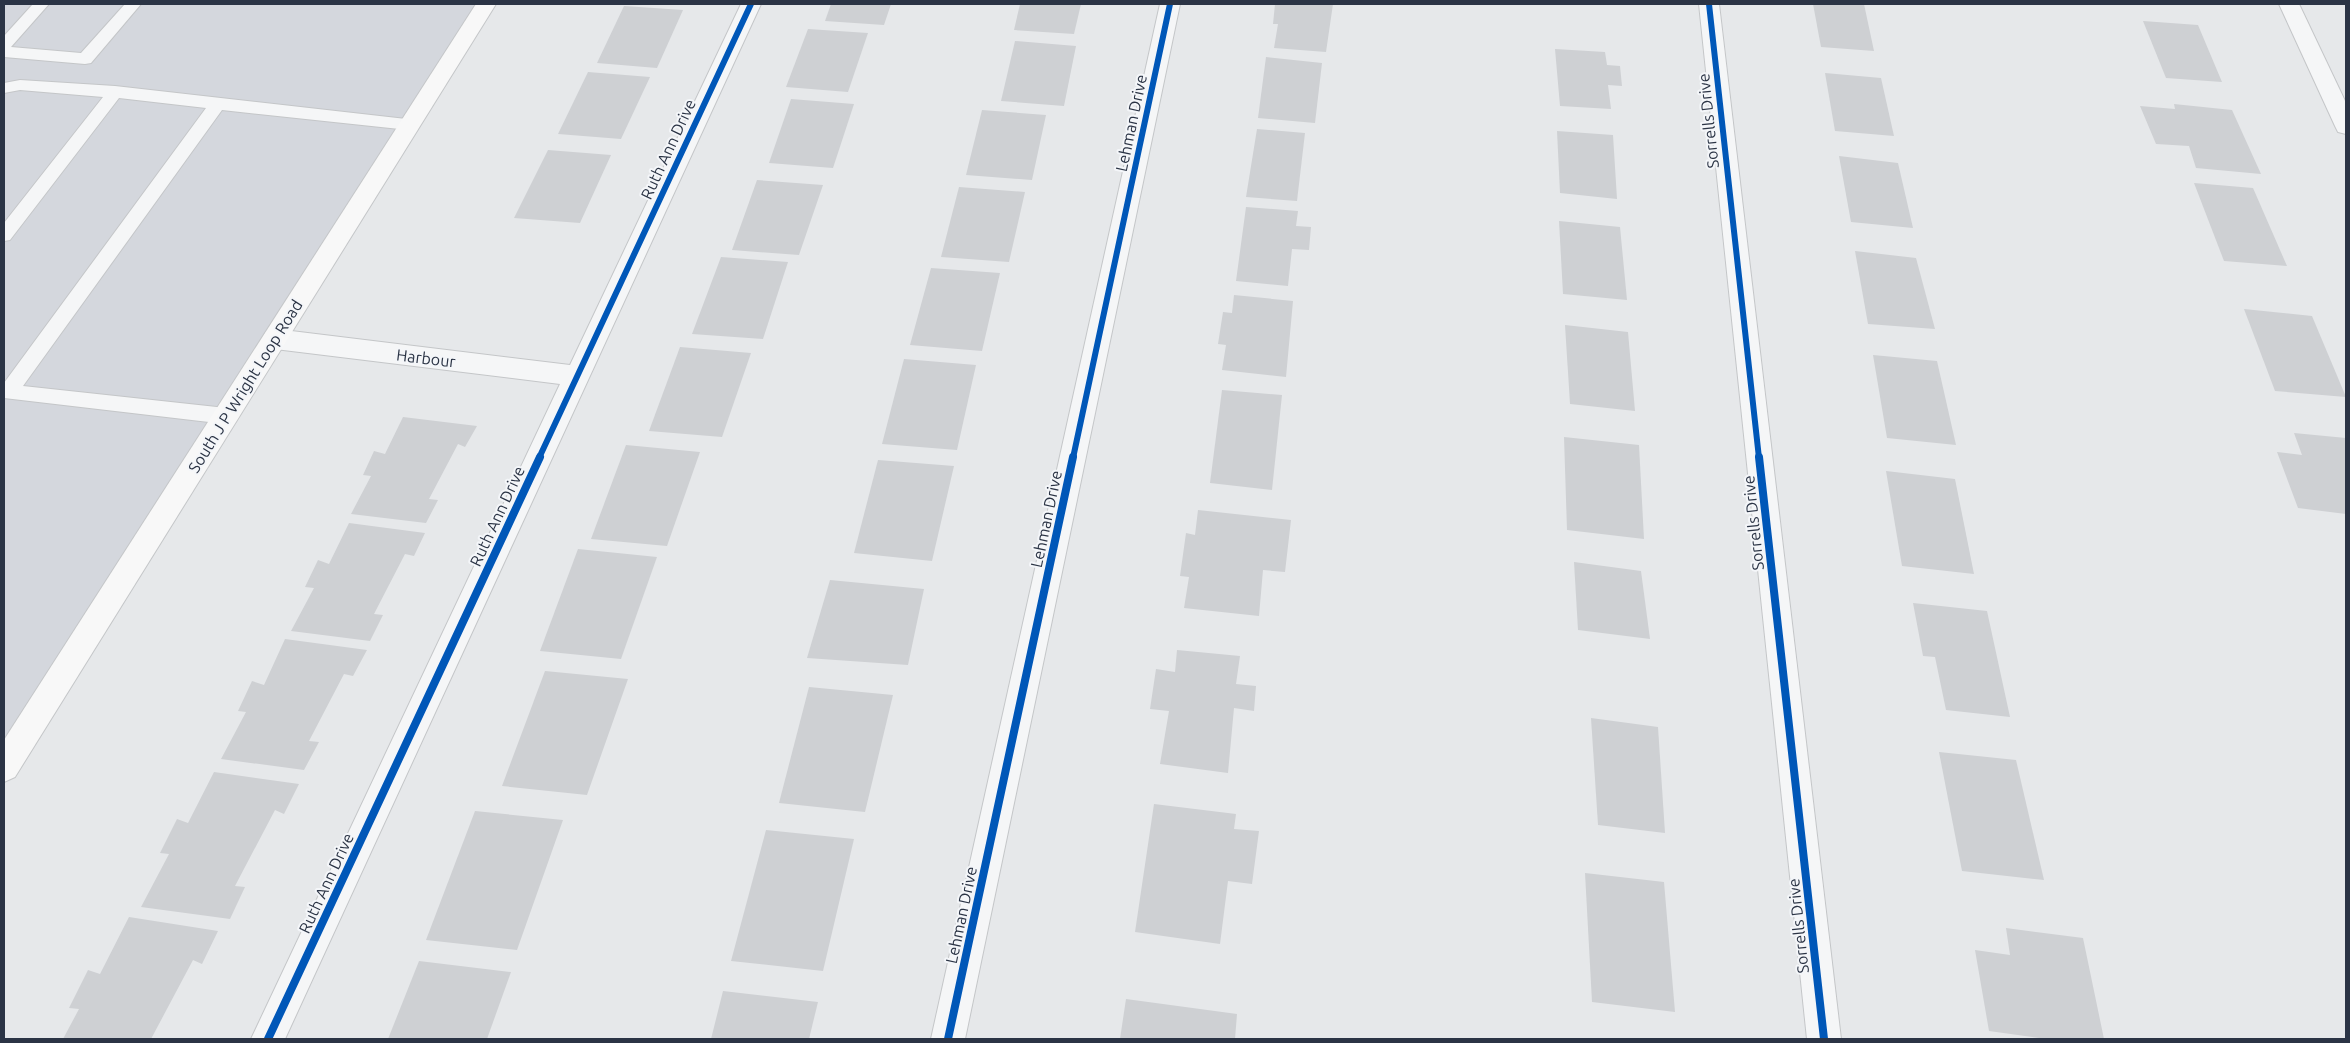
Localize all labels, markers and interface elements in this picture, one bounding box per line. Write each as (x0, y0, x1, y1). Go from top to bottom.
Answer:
street label: Lehman Drive (1112, 73, 1150, 173)
street label: Sorrells Drive (1694, 73, 1722, 169)
street label: Ruth Ann Drive (637, 96, 699, 202)
street label: South J P Wright Loop Road (184, 296, 306, 476)
street label: Harbour (395, 345, 457, 371)
street label: Ruth Ann Drive (466, 463, 528, 569)
street label: Lehman Drive (1027, 469, 1065, 569)
street label: Sorrells Drive (1739, 475, 1767, 571)
street label: Ruth Ann Drive (295, 830, 357, 936)
street label: Lehman Drive (942, 865, 980, 965)
street label: Sorrells Drive (1784, 878, 1812, 974)

